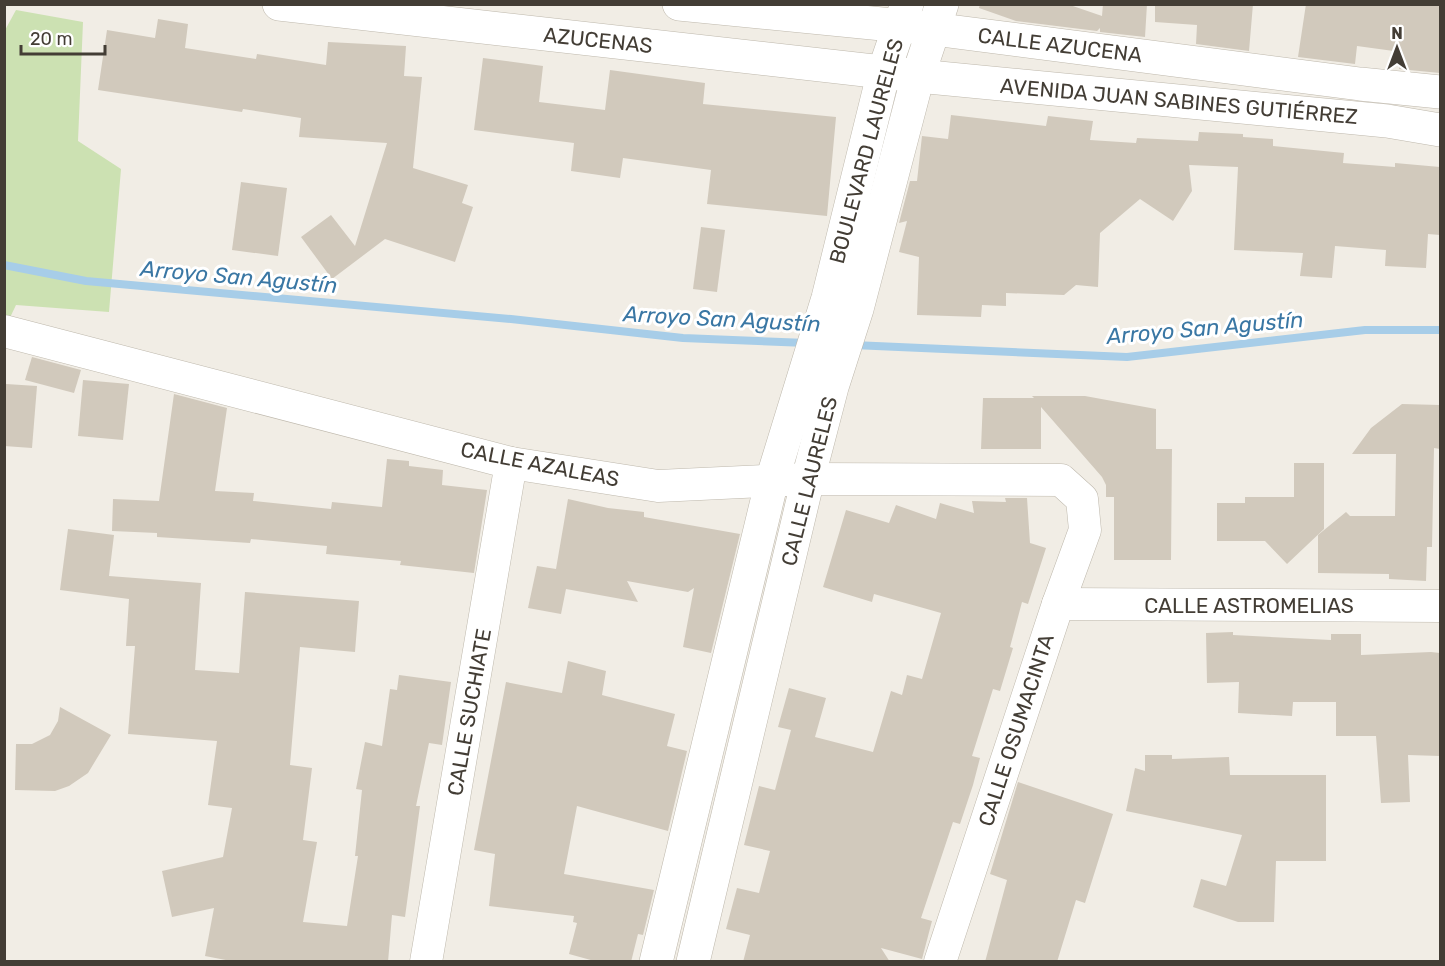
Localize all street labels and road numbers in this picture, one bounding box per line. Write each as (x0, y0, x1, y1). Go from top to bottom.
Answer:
street label: AZUCENAS (542, 22, 654, 58)
street label: CALLE AZUCENA (976, 22, 1144, 68)
street label: BOULEVARD LAURELES (824, 36, 908, 266)
street label: AVENIDA JUAN SABINES GUTIÉRREZ (999, 73, 1359, 129)
street label: CALLE LAURELES (776, 394, 842, 568)
street label: CALLE AZALEAS (459, 436, 621, 492)
street label: CALLE ASTROMELIAS (1144, 593, 1354, 618)
street label: CALLE SUCHIATE (442, 626, 496, 798)
street label: CALLE OSUMACINTA (973, 631, 1059, 829)

